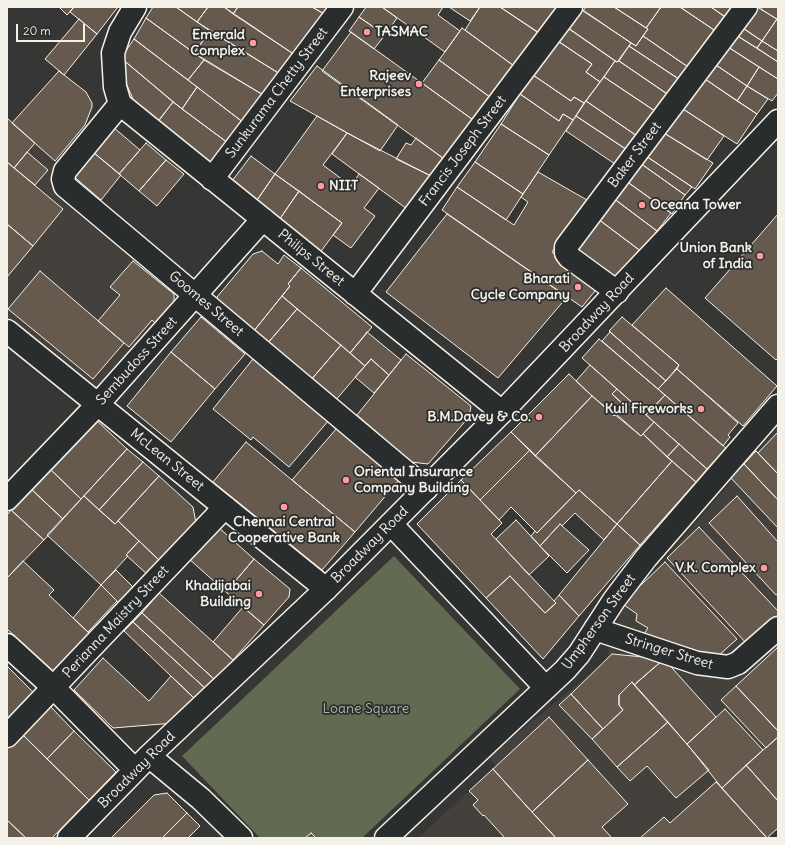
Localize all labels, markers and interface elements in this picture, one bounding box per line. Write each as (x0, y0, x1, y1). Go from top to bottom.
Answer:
scale bar (18, 16, 87, 42)
text: 20 m (23, 23, 51, 38)
street label: Sunkurama Chetty Street (222, 24, 332, 162)
place label: TASMAC (375, 24, 428, 40)
place label: Emerald Complex (190, 27, 245, 60)
marker: TASMAC (362, 27, 372, 37)
marker: Emerald Complex (248, 38, 258, 48)
place label: Rajeev Enterprises (340, 68, 411, 100)
marker: Rajeev Enterprises (414, 79, 424, 89)
street label: Francis Joseph Street (416, 92, 510, 210)
street label: Baker Street (605, 119, 665, 191)
place label: NIIT (329, 178, 358, 194)
marker: NIIT (316, 181, 326, 191)
place label: Oceana Tower (650, 197, 741, 213)
marker: Oceana Tower (637, 200, 647, 210)
street label: Philips Street (274, 226, 348, 290)
place label: Union Bank of India (680, 240, 752, 272)
marker: Union Bank of India (755, 251, 765, 261)
street label: Goomes Street (165, 268, 247, 340)
street label: Broadway Road (556, 270, 638, 356)
place label: Bharati Cycle Company (471, 271, 570, 304)
marker: Bharati Cycle Company (573, 282, 583, 292)
street label: Sembudoss Street (93, 313, 181, 409)
place label: Kuil Fireworks (605, 401, 693, 417)
marker: Kuil Fireworks (696, 404, 706, 414)
place label: B.M.Davey & Co. (427, 409, 531, 425)
marker: B.M.Davey & Co. (534, 412, 544, 422)
street label: McLean Street (127, 425, 207, 495)
place label: Oriental Insurance Company Building (354, 464, 473, 496)
marker: Oriental Insurance Company Building (341, 475, 351, 485)
marker: Chennai Central Cooperative Bank (279, 502, 289, 512)
street label: Broadway Road (328, 503, 412, 587)
place label: Chennai Central Cooperative Bank (228, 514, 340, 546)
place label: V.K. Complex (675, 560, 756, 576)
street label: Perianna Maistry Street (60, 562, 172, 682)
marker: V.K. Complex (759, 563, 769, 573)
street label: Umpherson Street (559, 571, 639, 673)
place label: Khadijabai Building (185, 578, 251, 610)
marker: Khadijabai Building (254, 589, 264, 599)
street label: Stringer Street (623, 631, 715, 673)
park label: Loane Square (323, 701, 409, 717)
street label: Broadway Road (95, 728, 179, 812)

